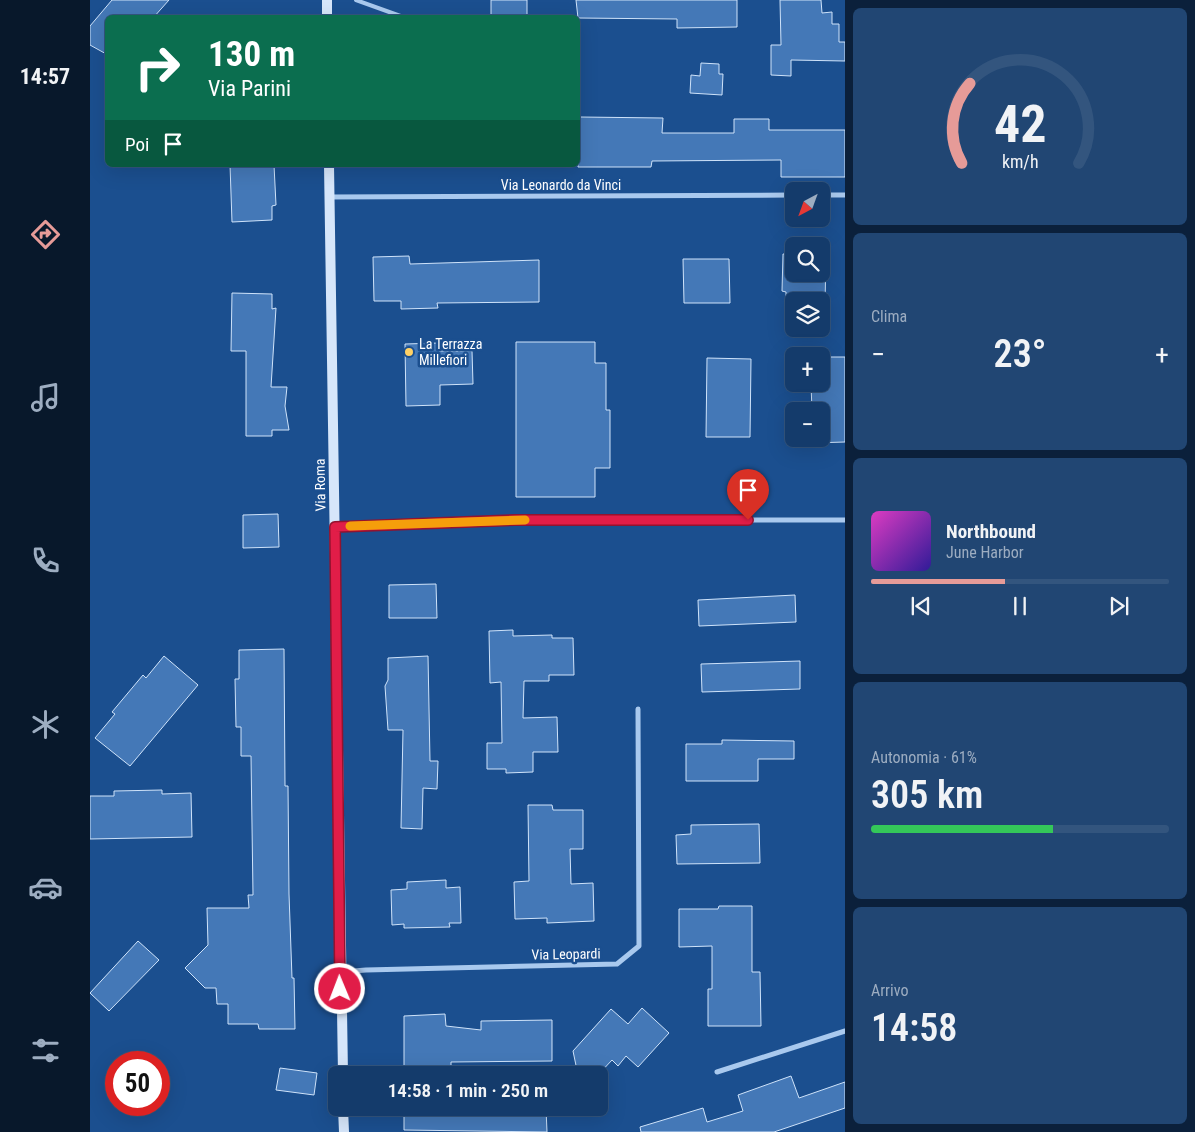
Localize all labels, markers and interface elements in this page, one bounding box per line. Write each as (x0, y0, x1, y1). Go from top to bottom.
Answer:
text: 130 m (208, 34, 295, 75)
icon: right (125, 35, 190, 100)
text: 14:57 (20, 64, 70, 89)
text: Via Parini (208, 76, 291, 101)
text: 42 (994, 94, 1046, 155)
icon: arrive (159, 130, 187, 158)
text: Poi (125, 133, 149, 156)
text: km/h (1002, 151, 1038, 172)
street label: Via Leonardo da Vinci (501, 177, 621, 193)
north arrow (785, 182, 830, 228)
map controls (785, 182, 830, 447)
icon: directions (28, 217, 63, 252)
button: search (785, 237, 830, 282)
button: layers (785, 292, 830, 337)
text: Clima (871, 307, 907, 326)
text: 23° (994, 332, 1046, 376)
place label: La Terrazza Millefiori (419, 336, 482, 368)
text: − (871, 338, 885, 371)
text: + (1155, 338, 1169, 371)
marker: La Terrazza Millefiori (403, 346, 415, 358)
button: + (785, 347, 830, 392)
icon: music (28, 380, 63, 415)
button: − (785, 402, 830, 447)
street label: Via Roma (312, 459, 328, 511)
pin (727, 469, 769, 520)
icon: arrive (734, 476, 762, 504)
text: Northbound (946, 520, 1036, 543)
icon: phone (28, 543, 63, 578)
text: June Harbor (946, 543, 1024, 562)
icon: previous (907, 592, 935, 620)
icon: pause (1006, 592, 1034, 620)
icon: next (1105, 592, 1133, 620)
icon: climate (28, 707, 63, 742)
text: Autonomia · 61% (871, 748, 977, 767)
text: 305 km (871, 773, 983, 817)
icon: car (28, 870, 63, 905)
street label: Via Leopardi (531, 945, 601, 963)
position arrow (313, 962, 365, 1014)
text: Arrivo (871, 981, 908, 1000)
text: 14:58 (871, 1006, 957, 1050)
icon: filters (28, 1033, 63, 1068)
speed limit sign: 50 (105, 1051, 170, 1116)
text: 14:58 · 1 min · 250 m (388, 1079, 548, 1102)

